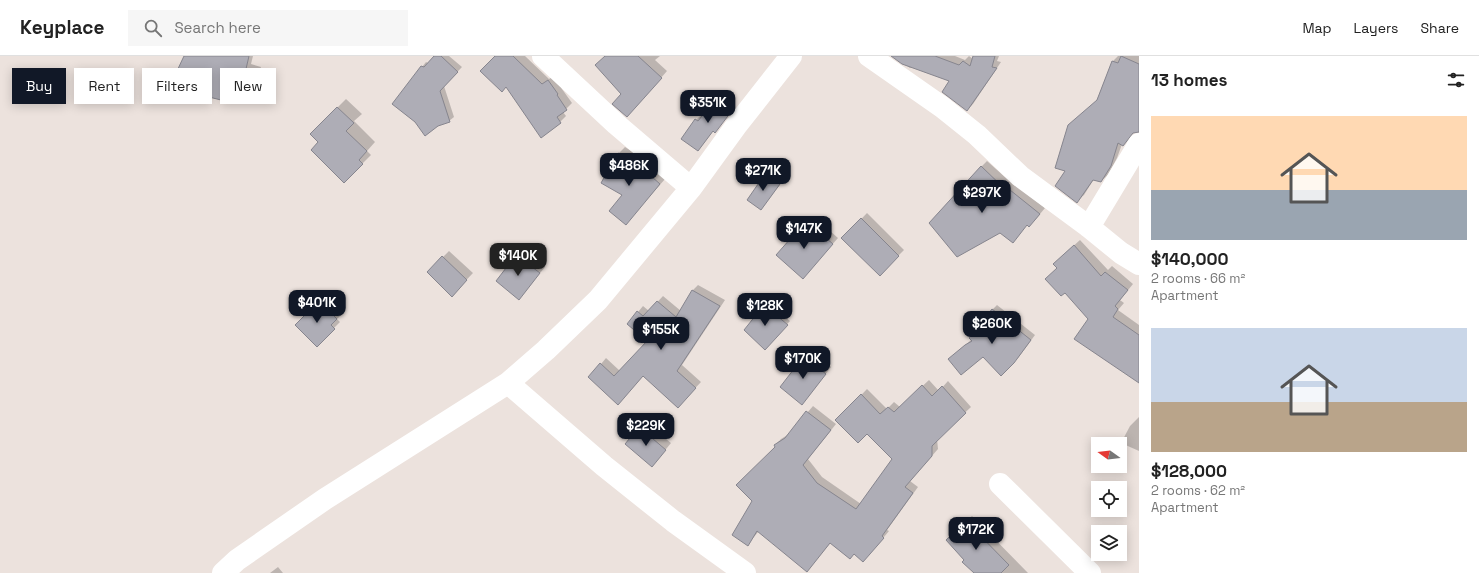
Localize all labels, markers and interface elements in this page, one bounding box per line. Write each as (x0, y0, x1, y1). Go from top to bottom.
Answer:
search box (128, 10, 408, 46)
text: Keyplace (20, 15, 104, 40)
icon: search (142, 17, 164, 39)
text: Search here (174, 18, 261, 37)
text: Map (1302, 19, 1332, 37)
text: Layers (1354, 19, 1398, 37)
text: Share (1420, 19, 1459, 37)
chip: Buy (12, 68, 66, 104)
chip: Rent (74, 68, 134, 104)
chip: Filters (142, 68, 212, 104)
chip: New (220, 68, 276, 104)
text: 13 homes (1151, 69, 1227, 91)
icon: filters (1445, 69, 1467, 91)
pin: $351K (680, 90, 736, 124)
text: $351K (689, 94, 727, 111)
icon: home (1273, 142, 1345, 214)
pin: $486K (601, 153, 657, 187)
text: $486K (609, 157, 649, 174)
pin: $271K (735, 158, 791, 192)
text: $271K (745, 162, 781, 179)
pin: $297K (954, 180, 1010, 214)
text: $297K (963, 184, 1001, 201)
pin: $147K (776, 216, 832, 250)
text: $147K (786, 220, 822, 237)
pin: $140K (490, 243, 546, 277)
text: $140K (499, 247, 537, 264)
text: $140,000 (1151, 248, 1228, 270)
text: 2 rooms · 66 m² (1151, 270, 1245, 287)
text: Apartment (1151, 287, 1219, 304)
pin: $401K (289, 290, 345, 324)
pin: $128K (737, 293, 793, 327)
text: $401K (298, 294, 336, 311)
text: $128K (746, 297, 784, 314)
pin: $260K (964, 311, 1020, 345)
text: $260K (972, 315, 1012, 332)
pin: $155K (633, 317, 689, 351)
text: $155K (642, 321, 680, 338)
pin: $170K (775, 346, 831, 380)
text: $170K (784, 350, 822, 367)
icon: home (1273, 354, 1345, 426)
pin: $229K (618, 413, 674, 447)
text: $229K (626, 417, 666, 434)
north arrow (1091, 437, 1127, 473)
map controls (1091, 437, 1127, 561)
text: $128,000 (1151, 460, 1227, 482)
button: locate (1091, 481, 1127, 517)
text: 2 rooms · 62 m² (1151, 482, 1245, 499)
text: Apartment (1151, 499, 1219, 516)
pin: $172K (948, 517, 1004, 551)
text: $172K (958, 521, 994, 538)
button: layers (1091, 525, 1127, 561)

